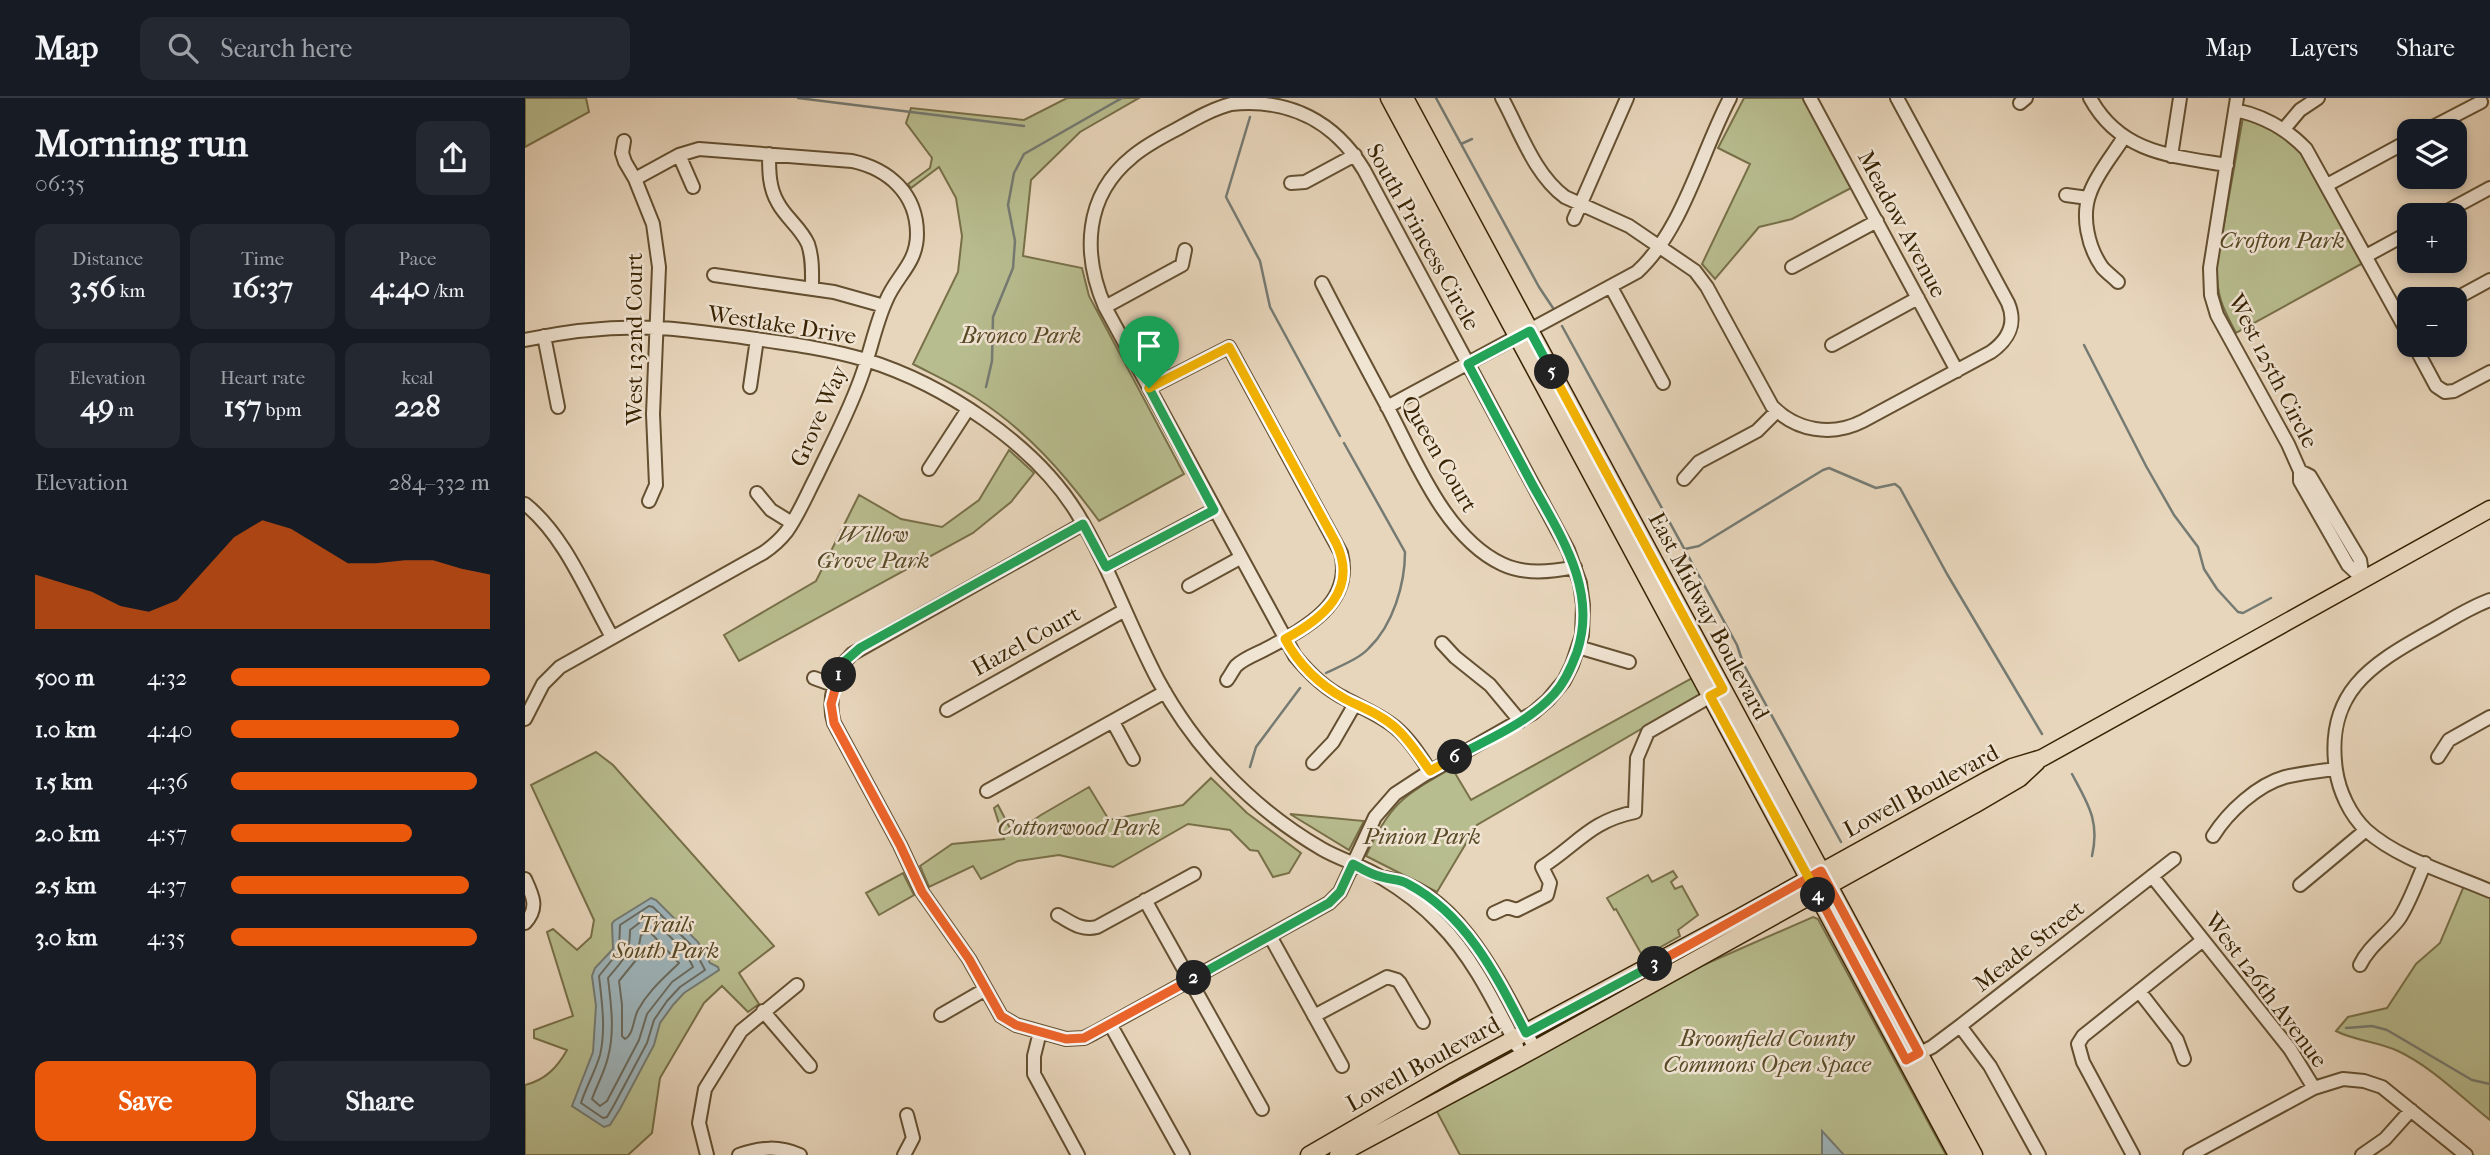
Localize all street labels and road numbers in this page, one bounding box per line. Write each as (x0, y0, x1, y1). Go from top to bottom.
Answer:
street label: South Princess Circle (1361, 139, 1485, 335)
street label: Meadow Avenue (1852, 146, 1952, 302)
street label: West 132nd Court (621, 253, 648, 426)
street label: West 125th Circle (2222, 288, 2324, 453)
street label: Westlake Drive (705, 300, 858, 350)
street label: Grove Way (785, 360, 854, 471)
street label: Queen Court (1395, 391, 1483, 517)
street label: East Midway Boulevard (1643, 508, 1775, 725)
street label: Hazel Court (967, 600, 1085, 682)
street label: Lowell Boulevard (1839, 739, 2003, 843)
street label: Meade Street (1969, 895, 2089, 997)
street label: West 126th Avenue (2198, 906, 2333, 1073)
street label: Lowell Boulevard (1341, 1010, 1505, 1117)

